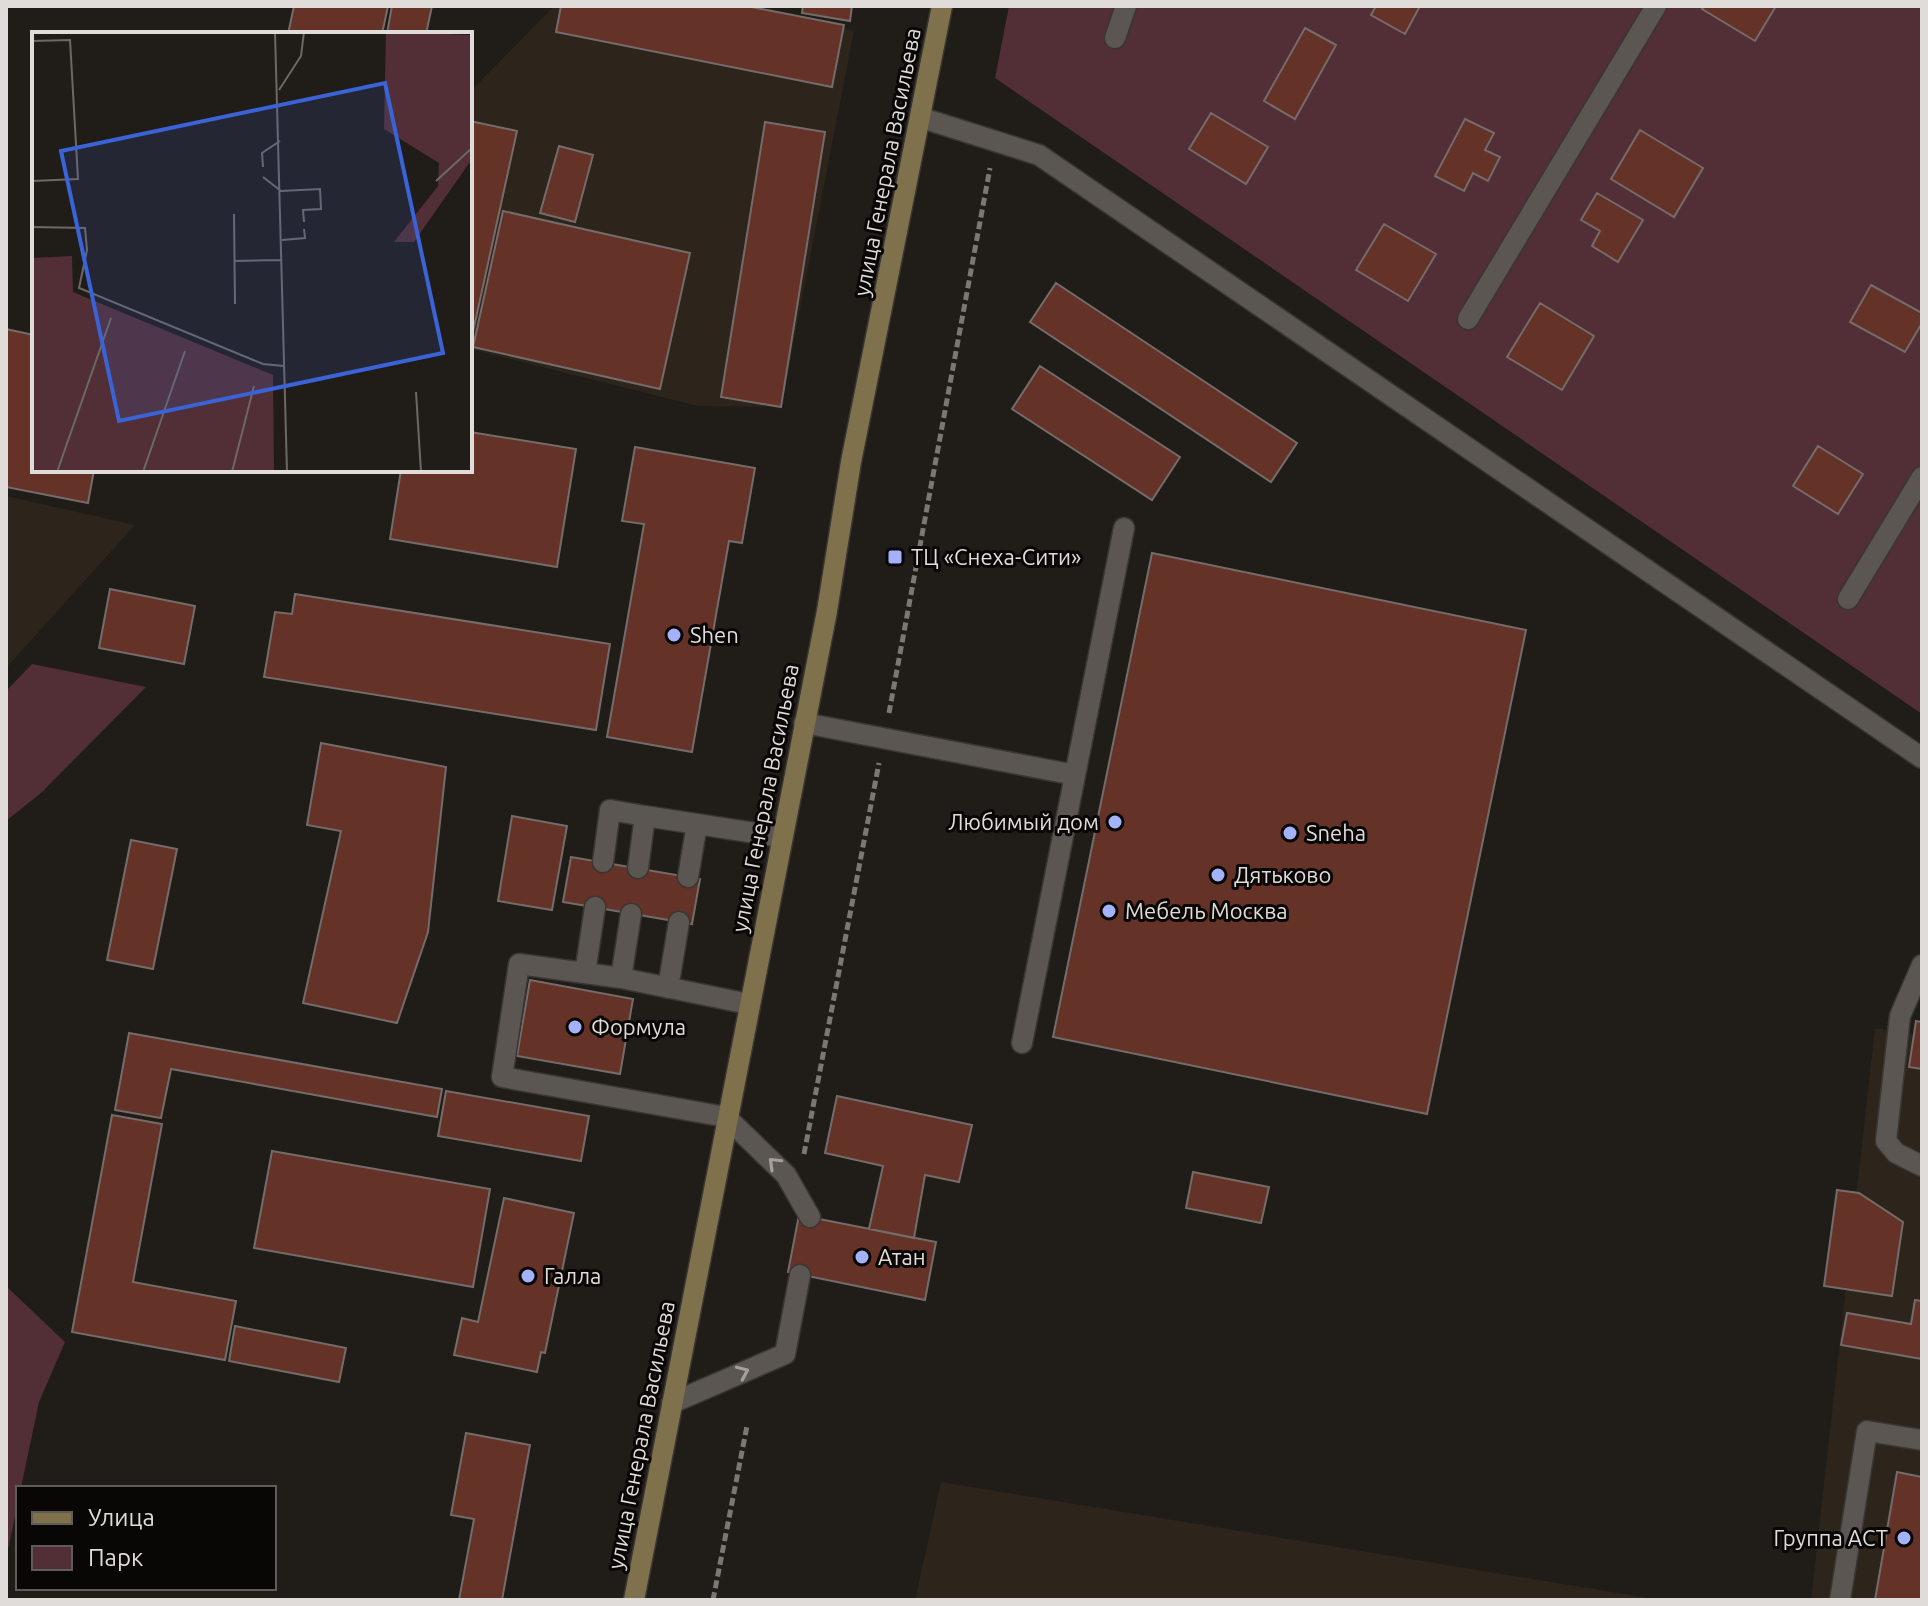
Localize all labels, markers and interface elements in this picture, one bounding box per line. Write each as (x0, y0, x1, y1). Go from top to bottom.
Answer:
street label: улица Генерала Васильева (848, 26, 925, 298)
inset map (32, 32, 472, 472)
place label: ТЦ «Снеха-Сити» (911, 544, 1081, 569)
marker: ТЦ «Снеха-Сити» (886, 548, 904, 566)
place label: Shen (690, 622, 739, 647)
marker: Shen (665, 626, 683, 644)
street label: улица Генерала Васильева (726, 662, 803, 934)
place label: Любимый дом (948, 809, 1099, 834)
marker: Любимый дом (1106, 813, 1124, 831)
place label: Sneha (1306, 820, 1366, 845)
marker: Sneha (1281, 824, 1299, 842)
place label: Дятьково (1234, 862, 1331, 887)
marker: Дятьково (1209, 866, 1227, 884)
place label: Мебель Москва (1125, 898, 1288, 923)
marker: Мебель Москва (1100, 902, 1118, 920)
place label: Формула (591, 1014, 686, 1039)
marker: Формула (566, 1018, 584, 1036)
one-way arrow (769, 1158, 783, 1172)
place label: Атан (878, 1244, 926, 1269)
marker: Атан (853, 1248, 871, 1266)
place label: Галла (544, 1263, 601, 1288)
marker: Галла (519, 1267, 537, 1285)
street label: улица Генерала Васильева (602, 1299, 679, 1571)
one-way arrow (735, 1366, 749, 1382)
legend (16, 1486, 276, 1590)
text: Улица (88, 1504, 155, 1531)
place label: Группа АСТ (1774, 1525, 1888, 1550)
marker: Группа АСТ (1895, 1529, 1913, 1547)
text: Парк (88, 1544, 143, 1571)

